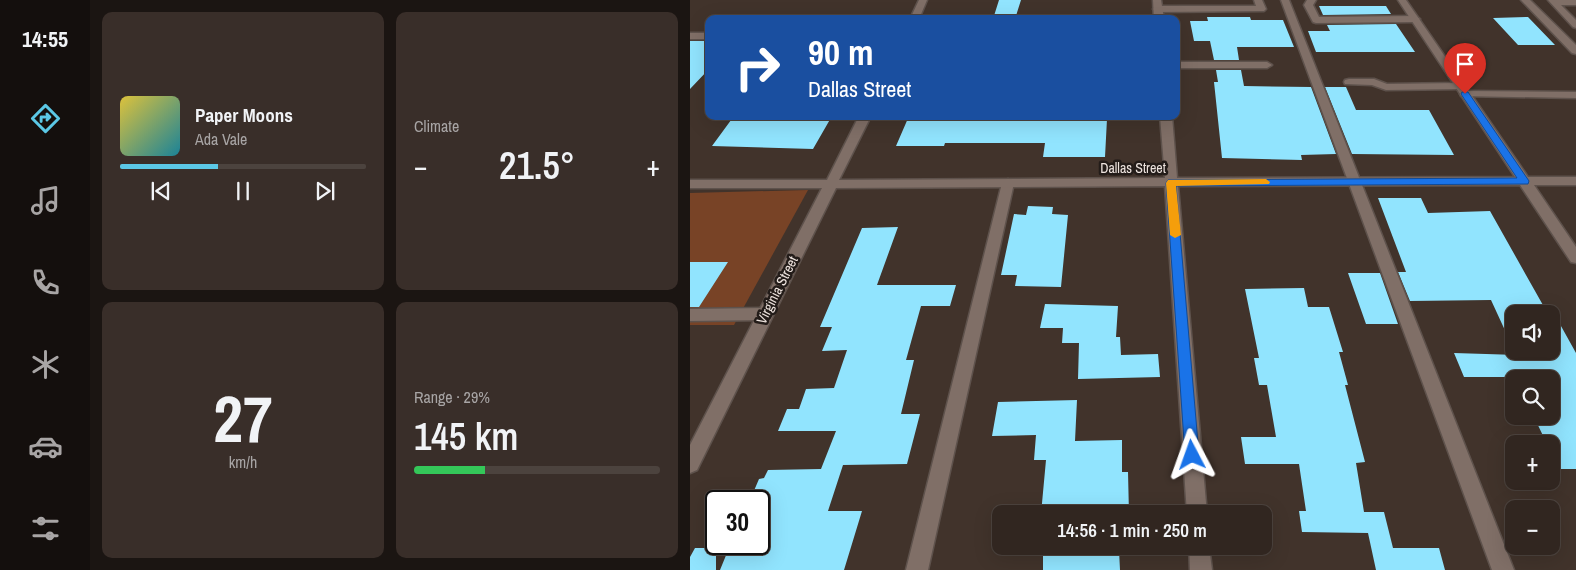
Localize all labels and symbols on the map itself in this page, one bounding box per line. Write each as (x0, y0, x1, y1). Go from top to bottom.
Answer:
pin (1444, 43, 1486, 94)
street label: Dallas Street (1100, 159, 1166, 177)
street label: Virginia Street (752, 253, 802, 327)
position arrow (1165, 428, 1217, 480)
speed limit sign: 30 (705, 490, 770, 555)

